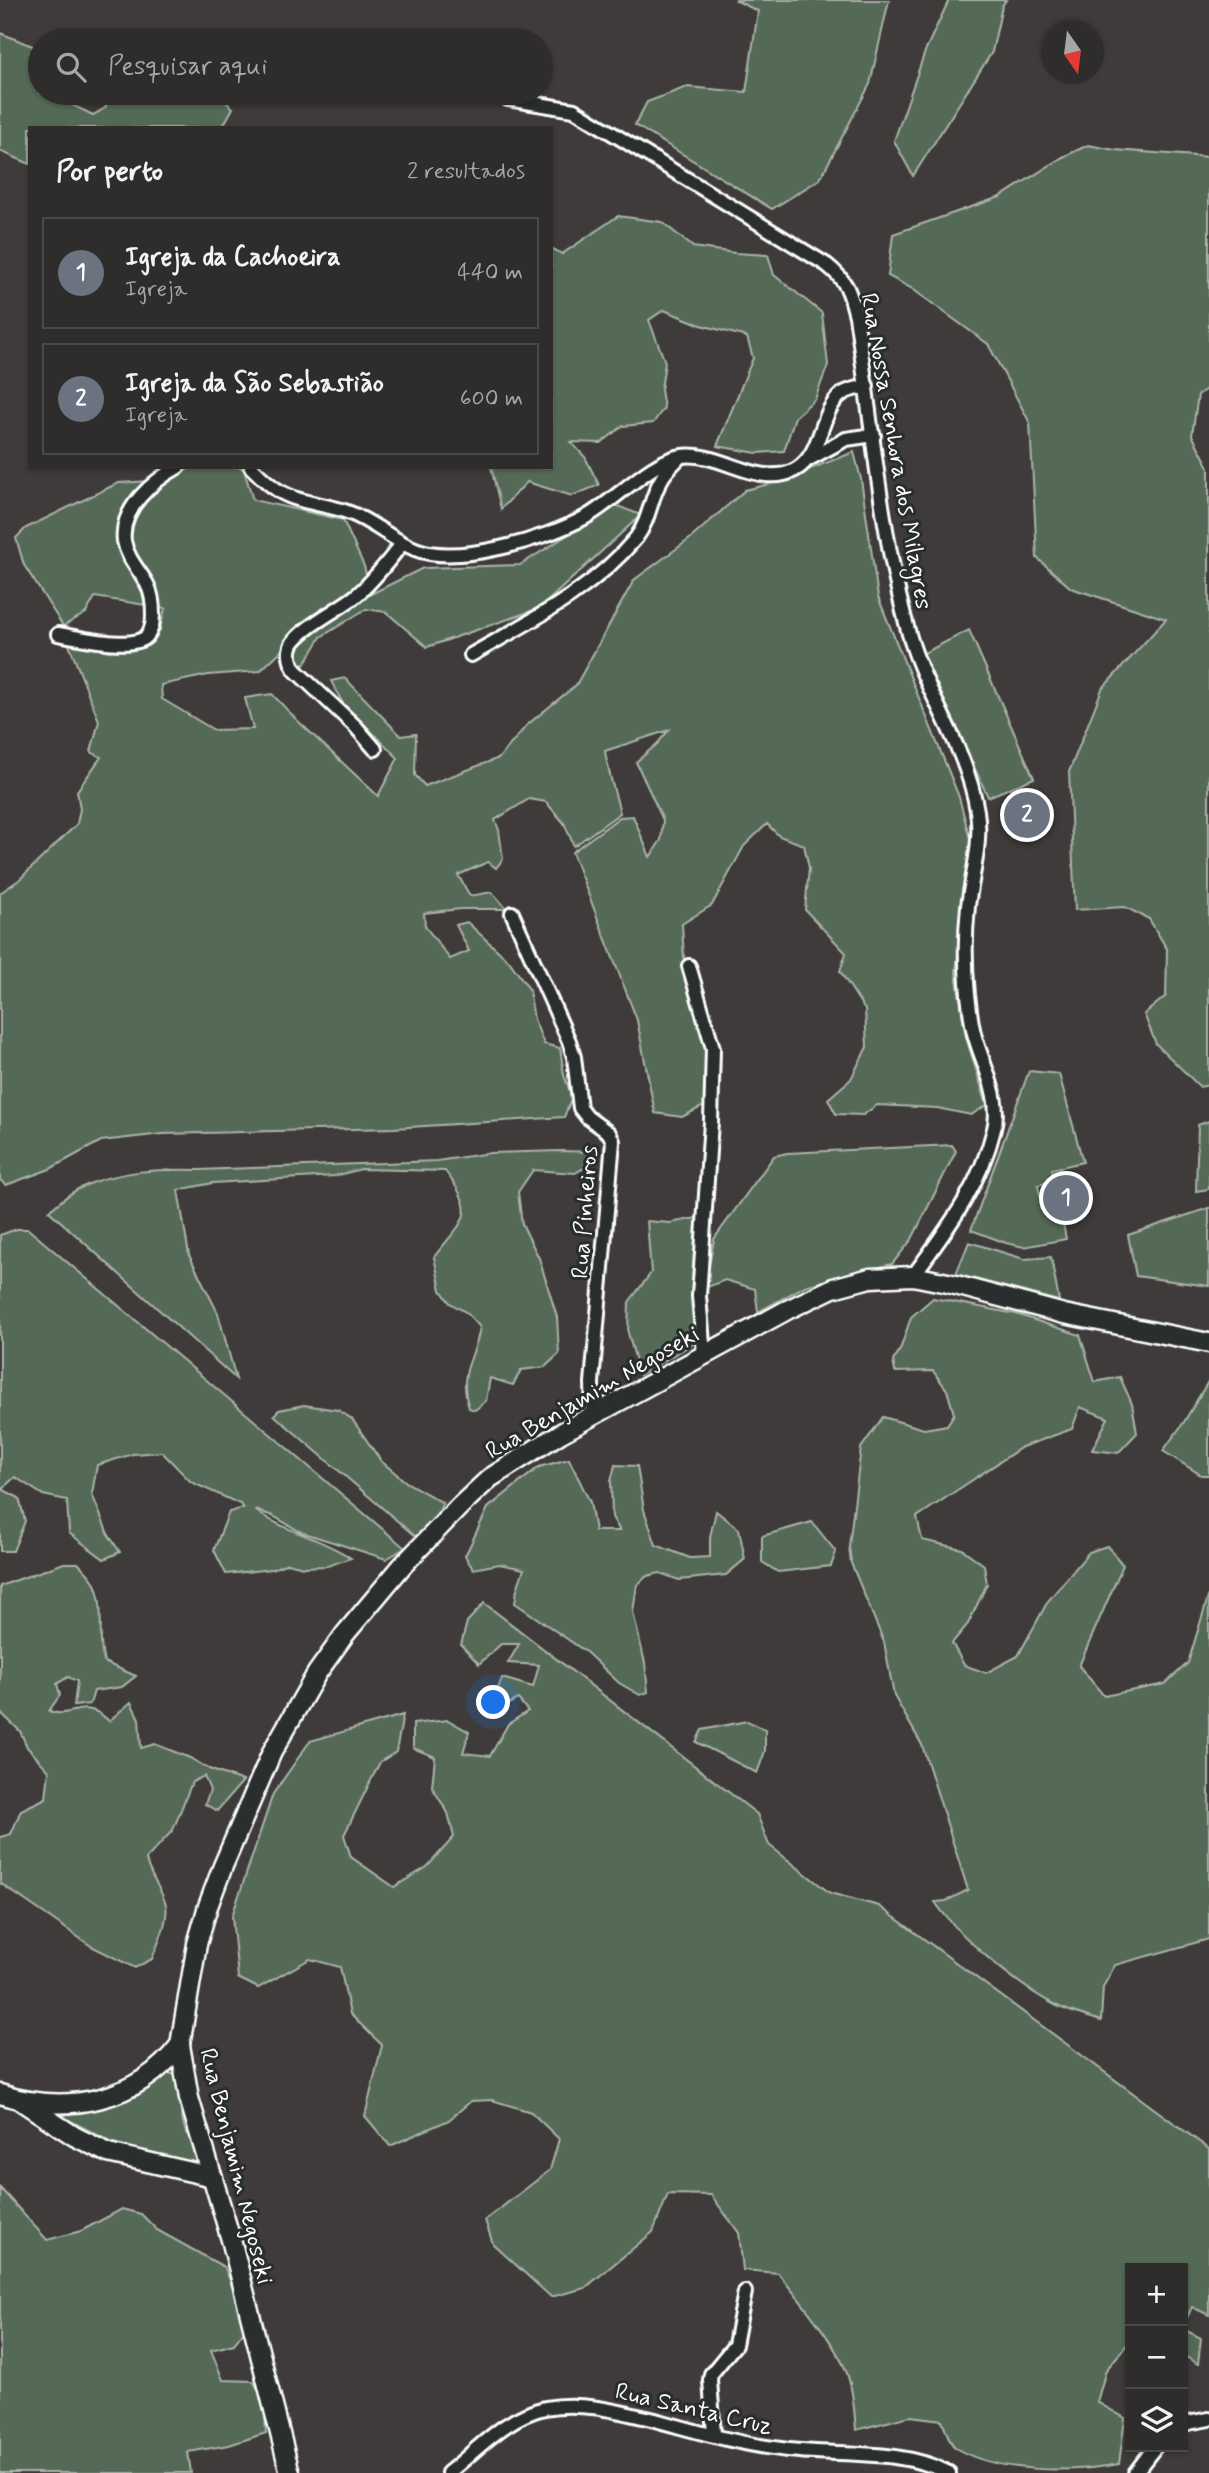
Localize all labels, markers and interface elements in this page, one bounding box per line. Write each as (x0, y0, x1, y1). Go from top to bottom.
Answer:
north arrow (1041, 21, 1104, 84)
search box (28, 28, 553, 105)
icon: search (52, 48, 90, 86)
text: Pesquisar aqui (108, 50, 267, 84)
text: Por perto (56, 152, 163, 191)
text: 2 resultados (407, 157, 525, 187)
text: Igreja da Cachoeira (125, 241, 341, 275)
text: 1 (76, 258, 86, 288)
text: 440 m (457, 258, 523, 288)
text: Igreja (125, 275, 187, 305)
street label: Rua Nossa Senhora dos Milagres (850, 291, 939, 613)
text: Igreja da São Sebastião (125, 367, 384, 401)
text: 2 (75, 384, 87, 414)
text: 600 m (460, 384, 523, 414)
text: Igreja (125, 401, 187, 431)
pin: 2 (1004, 789, 1050, 841)
street label: Rua Pinheiros (565, 1144, 606, 1280)
pin: 1 (1043, 1172, 1089, 1224)
street label: Rua Benjamim Negoseki (480, 1319, 705, 1467)
your location (476, 1685, 510, 1719)
street label: Rua Benjamim Negoseki (191, 2045, 280, 2288)
map controls (1125, 2263, 1188, 2452)
button: + (1125, 2263, 1188, 2326)
button: − (1125, 2326, 1188, 2389)
street label: Rua Santa Cruz (612, 2376, 775, 2443)
button: layers (1125, 2389, 1188, 2452)

